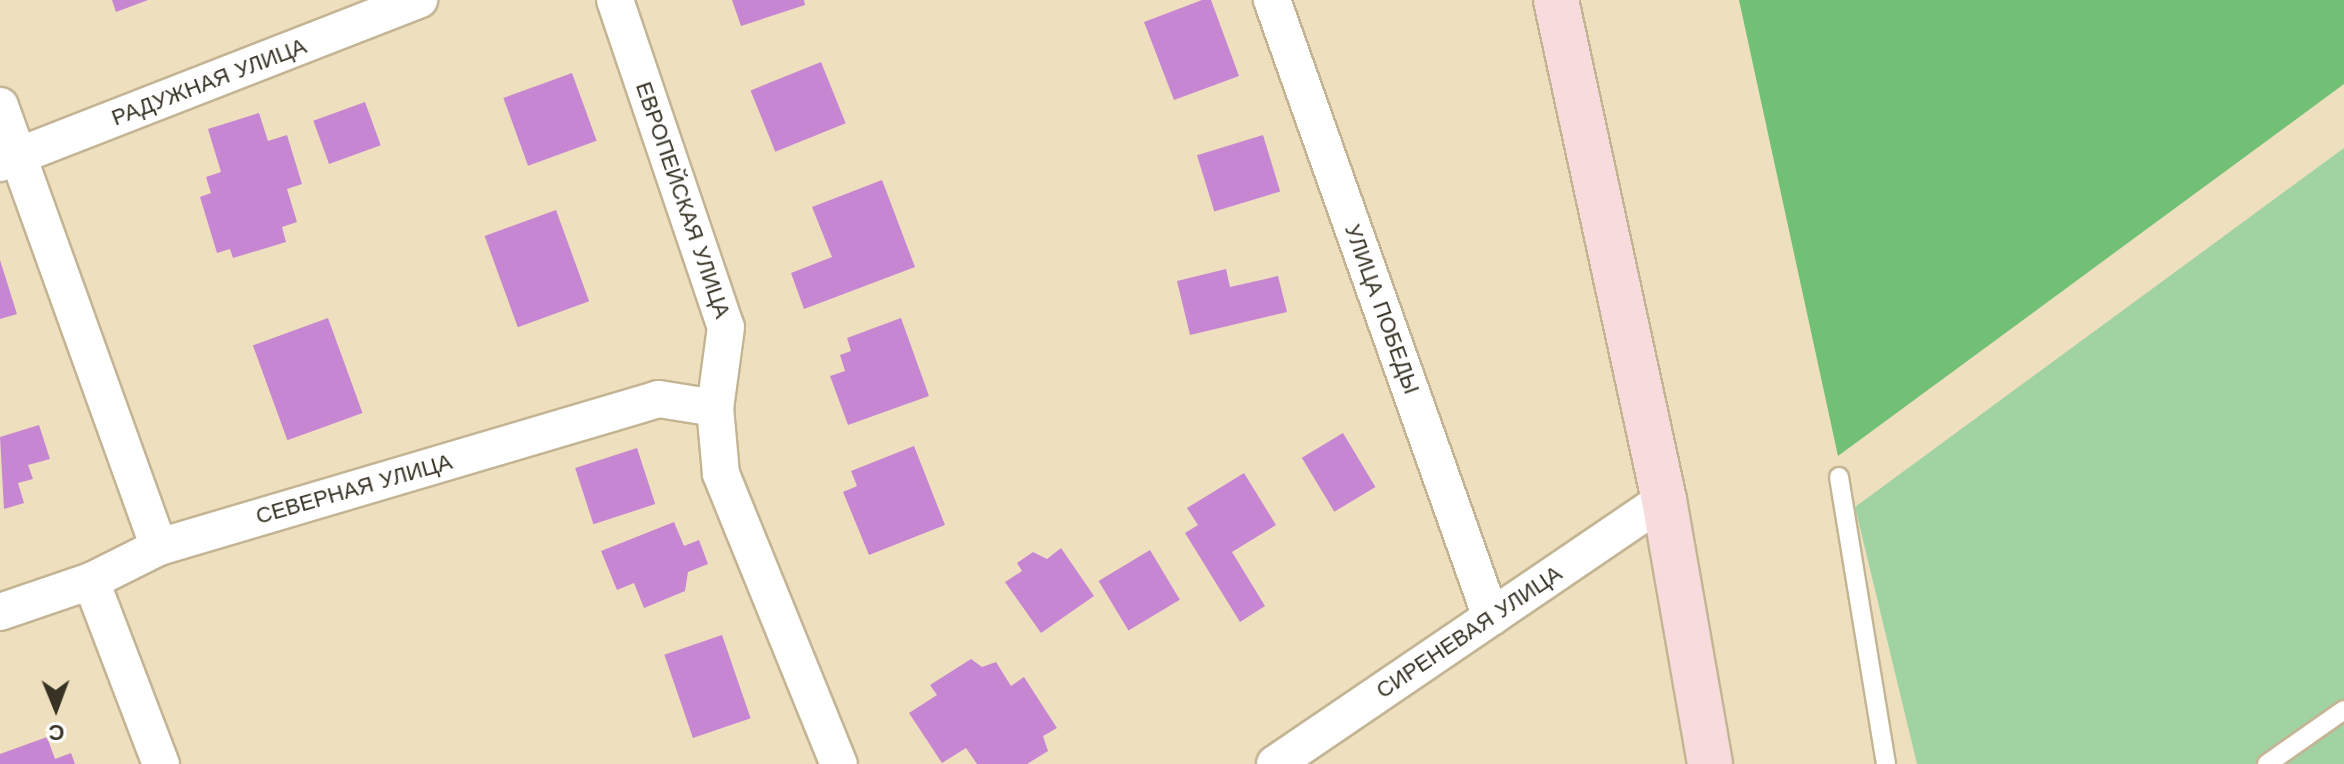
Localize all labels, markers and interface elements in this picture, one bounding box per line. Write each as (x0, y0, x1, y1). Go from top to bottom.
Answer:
street label: РАДУЖНАЯ УЛИЦА (108, 33, 310, 131)
street label: ЕВРОПЕЙСКАЯ УЛИЦА (630, 78, 736, 322)
street label: УЛИЦА ПОБЕДЫ (1339, 221, 1425, 397)
street label: СЕВЕРНАЯ УЛИЦА (253, 448, 455, 530)
street label: СИРЕНЕВАЯ УЛИЦА (1371, 560, 1567, 704)
north arrow (16, 668, 96, 748)
text: С (48, 720, 65, 745)

